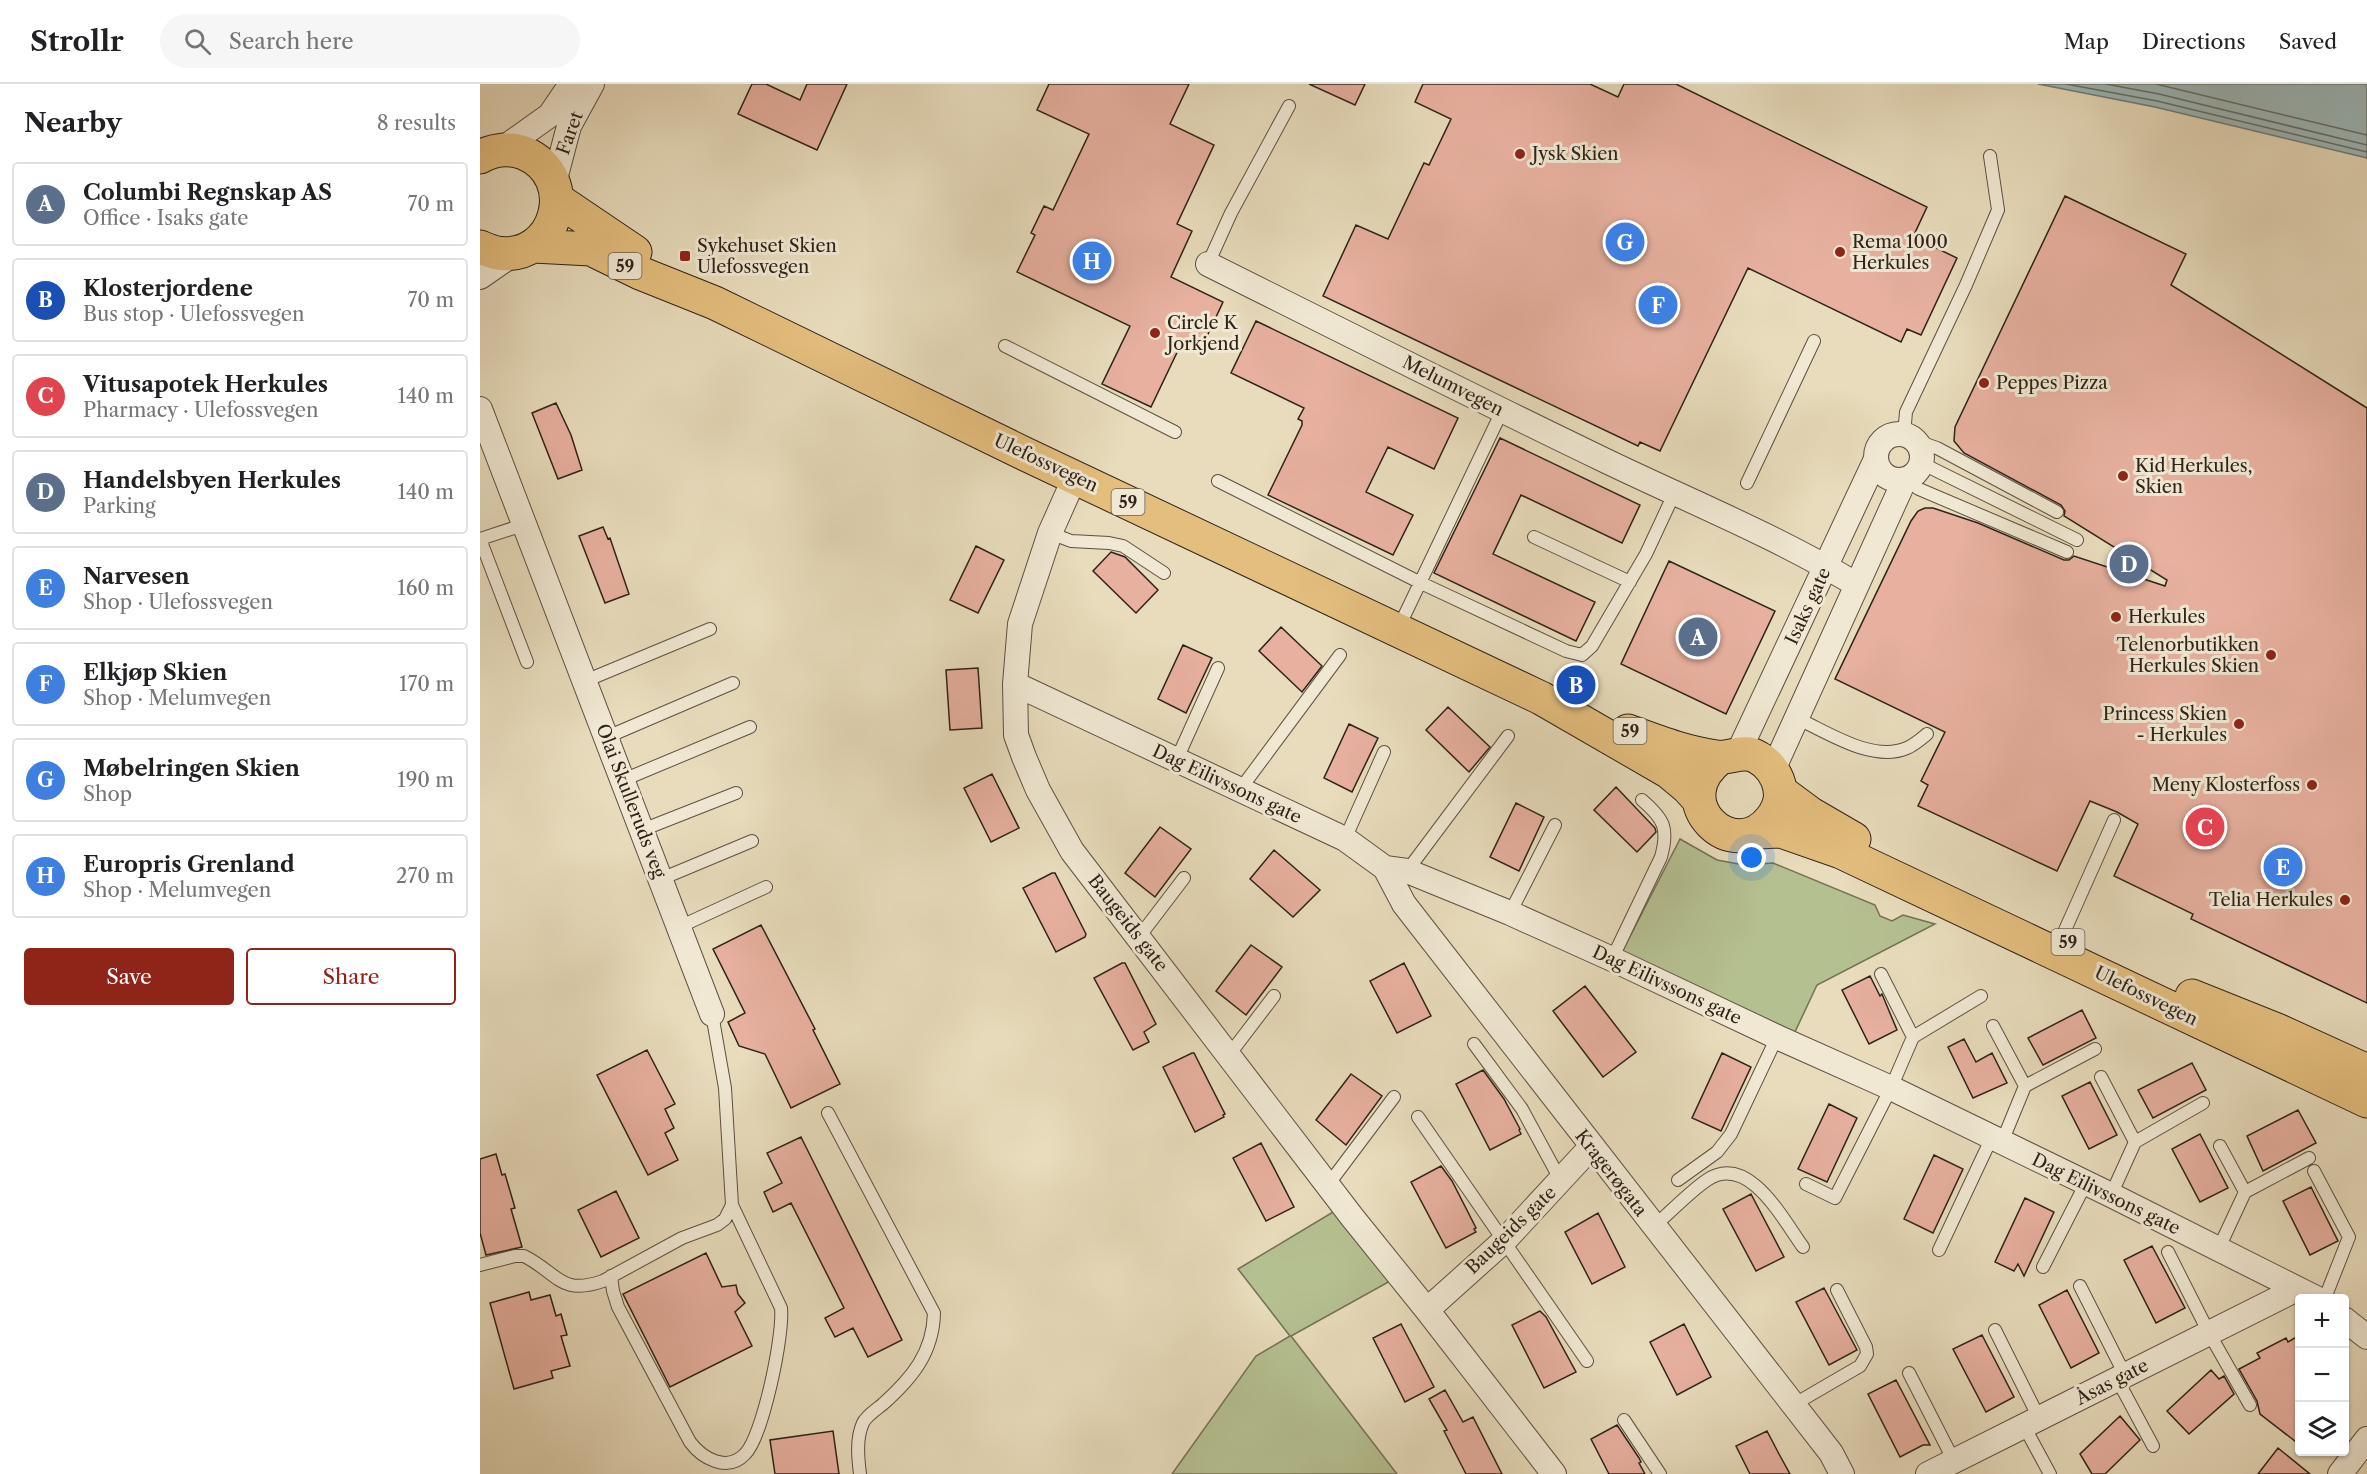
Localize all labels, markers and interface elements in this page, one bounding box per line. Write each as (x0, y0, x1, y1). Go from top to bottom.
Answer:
search box (160, 14, 580, 68)
text: Strollr (30, 24, 124, 58)
icon: search (181, 25, 214, 58)
text: Search here (229, 28, 353, 55)
text: Map (2064, 29, 2109, 54)
text: Directions (2142, 29, 2246, 54)
text: Saved (2279, 29, 2337, 54)
text: Nearby (24, 107, 122, 139)
street label: Faret (552, 108, 588, 158)
text: 8 results (377, 111, 456, 135)
place label: Jysk Skien (1529, 143, 1619, 165)
marker: Jysk Skien (1513, 147, 1527, 161)
text: Columbi Regnskap AS (83, 179, 332, 206)
text: A (38, 192, 53, 216)
text: 70 m (408, 192, 454, 216)
text: Office · Isaks gate (83, 206, 248, 230)
pin: G (1606, 220, 1644, 264)
place label: Rema 1000 Herkules (1852, 231, 1948, 274)
place label: Sykehuset Skien Ulefossvegen (697, 235, 837, 278)
pin: H (1072, 238, 1112, 284)
marker: Rema 1000 Herkules (1833, 245, 1847, 259)
marker: Sykehuset Skien Ulefossvegen (678, 249, 692, 263)
road number: 59 (608, 253, 642, 279)
text: Klosterjordene (83, 275, 253, 302)
pin: F (1638, 282, 1678, 328)
text: B (38, 288, 53, 312)
text: 70 m (408, 288, 454, 312)
text: Bus stop · Ulefossvegen (83, 302, 305, 326)
place label: Circle K Jorkjend (1164, 312, 1240, 355)
marker: Circle K Jorkjend (1148, 326, 1162, 340)
street label: Melumvegen (1399, 351, 1507, 421)
text: Vitusapotek Herkules (83, 371, 328, 398)
place label: Peppes Pizza (1996, 372, 2108, 394)
marker: Peppes Pizza (1977, 376, 1991, 390)
text: C (37, 384, 54, 408)
text: 140 m (397, 384, 454, 408)
text: Pharmacy · Ulefossvegen (83, 398, 319, 422)
street label: Ulefossvegen (990, 429, 1102, 497)
place label: Kid Herkules, Skien (2135, 455, 2252, 498)
text: Handelsbyen Herkules (83, 467, 341, 494)
marker: Kid Herkules, Skien (2116, 469, 2130, 483)
text: D (37, 480, 54, 504)
text: 140 m (397, 480, 454, 504)
road number: 59 (1112, 489, 1144, 515)
text: Parking (83, 494, 156, 518)
pin: D (2110, 542, 2148, 586)
text: Narvesen (83, 563, 190, 590)
street label: Isaks gate (1781, 564, 1835, 648)
text: E (38, 576, 53, 600)
text: 160 m (397, 576, 454, 600)
text: Shop · Ulefossvegen (83, 590, 273, 614)
place label: Herkules (2128, 606, 2205, 628)
marker: Herkules (2109, 610, 2123, 624)
pin: A (1678, 614, 1718, 660)
place label: Telenorbutikken Herkules Skien (2117, 634, 2259, 677)
marker: Telenorbutikken Herkules Skien (2264, 648, 2278, 662)
text: Elkjøp Skien (83, 659, 227, 686)
pin: B (1556, 662, 1596, 708)
text: F (39, 672, 52, 696)
text: 170 m (399, 672, 454, 696)
text: Shop · Melumvegen (83, 686, 271, 710)
place label: Princess Skien - Herkules (2103, 703, 2227, 746)
marker: Princess Skien - Herkules (2232, 717, 2246, 731)
road number: 59 (1614, 718, 1646, 744)
street label: Olai Skulleruds veg (591, 721, 671, 882)
street label: Dag Eilivssons gate (1149, 740, 1305, 828)
text: Møbelringen Skien (83, 755, 300, 782)
text: G (37, 768, 54, 792)
text: 190 m (397, 768, 454, 792)
place label: Meny Klosterfoss (2152, 774, 2300, 796)
marker: Meny Klosterfoss (2305, 778, 2319, 792)
text: Shop (83, 782, 132, 806)
pin: C (2186, 804, 2224, 850)
your location (1737, 843, 1766, 872)
pin: E (2264, 844, 2302, 890)
text: Europris Grenland (83, 851, 295, 878)
text: H (36, 864, 55, 888)
text: 270 m (396, 864, 454, 888)
street label: Baugeids gate (1083, 870, 1173, 976)
text: Shop · Melumvegen (83, 878, 271, 902)
place label: Telia Herkules (2209, 889, 2333, 911)
marker: Telia Herkules (2338, 893, 2352, 907)
road number: 59 (2052, 929, 2084, 955)
street label: Dag Eilivssons gate (1589, 941, 1745, 1029)
button: Save (24, 948, 234, 1005)
button: Share (246, 948, 456, 1005)
street label: Ulefossvegen (2091, 962, 2201, 1030)
street label: Kragerøgata (1570, 1125, 1652, 1221)
street label: Dag Eilivssons gate (2028, 1149, 2184, 1239)
street label: Baugeids gate (1461, 1181, 1561, 1279)
map controls (2295, 1294, 2349, 1456)
button: + (2295, 1294, 2349, 1348)
button: − (2295, 1348, 2349, 1402)
street label: Åsas gate (2071, 1353, 2152, 1410)
button: layers (2295, 1402, 2349, 1456)

